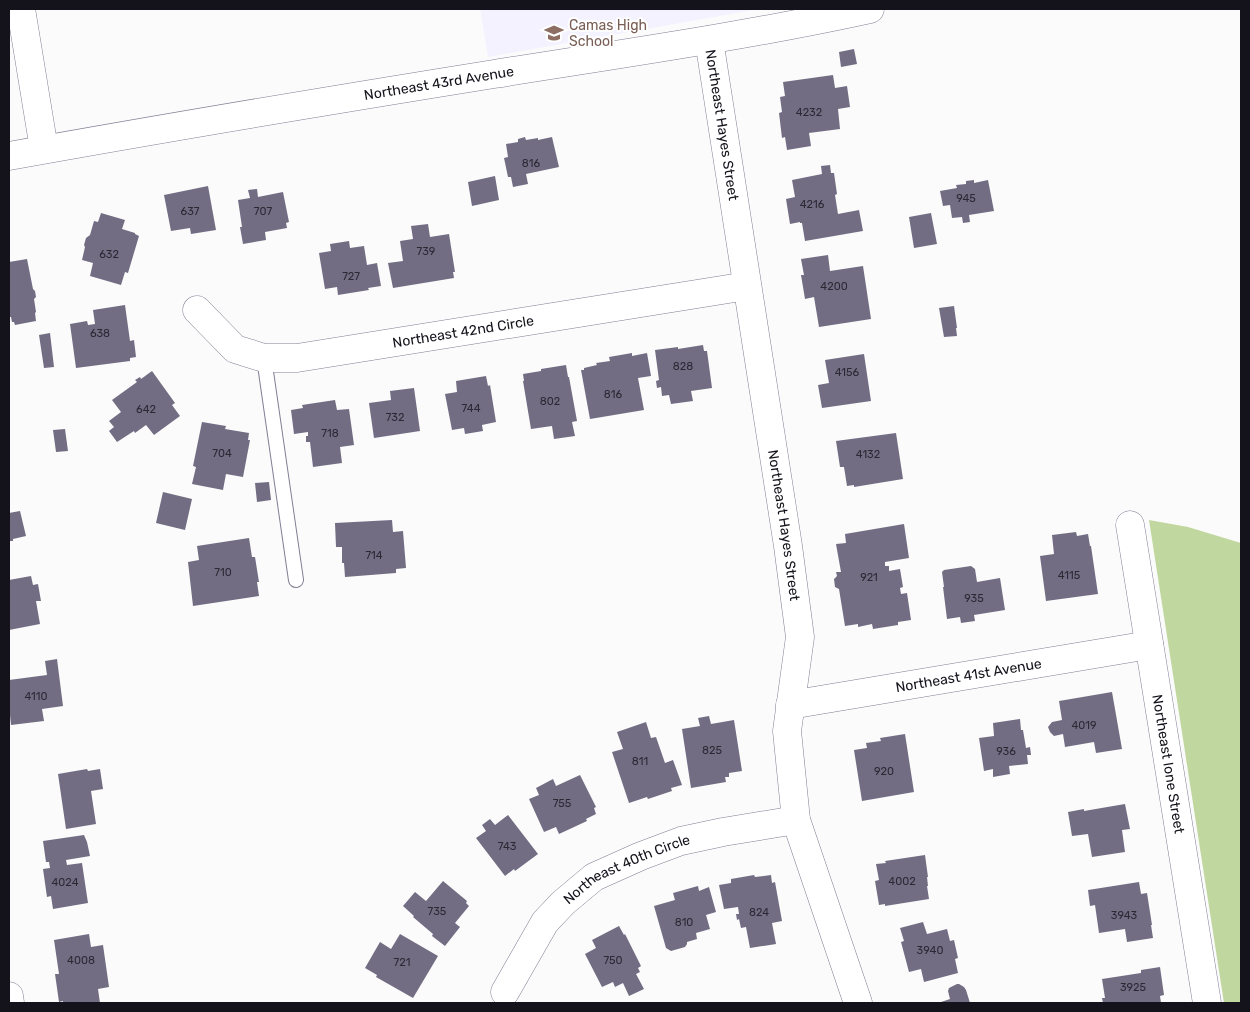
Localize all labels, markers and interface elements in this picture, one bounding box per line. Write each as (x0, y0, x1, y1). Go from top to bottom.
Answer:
place label: Camas High School (569, 17, 647, 50)
school or university icon: Camas High School (543, 22, 565, 44)
street label: Northeast Hayes Street (702, 48, 743, 202)
street label: Northeast 43rd Avenue (363, 62, 515, 103)
house number: 4232 (796, 106, 822, 119)
house number: 816 (522, 157, 541, 170)
house number: 945 (956, 192, 976, 205)
house number: 4216 (800, 198, 825, 211)
house number: 637 (181, 205, 200, 218)
house number: 707 (254, 205, 272, 218)
house number: 739 (417, 245, 435, 258)
house number: 632 (99, 248, 119, 261)
house number: 727 (342, 270, 360, 283)
house number: 4200 (820, 280, 848, 293)
street label: Northeast 42nd Circle (391, 312, 535, 351)
house number: 638 (90, 327, 110, 340)
house number: 828 (673, 360, 693, 373)
house number: 4156 (835, 366, 860, 379)
house number: 816 (604, 388, 623, 401)
house number: 802 (540, 395, 560, 408)
house number: 744 (462, 402, 481, 415)
house number: 642 (136, 403, 156, 416)
house number: 732 (386, 411, 404, 424)
house number: 718 (321, 427, 339, 440)
house number: 704 (212, 447, 232, 460)
street label: Northeast Hayes Street (765, 448, 804, 602)
house number: 4132 (856, 448, 880, 461)
house number: 714 (365, 549, 383, 562)
house number: 710 (214, 566, 232, 579)
house number: 4115 (1058, 569, 1081, 582)
house number: 921 (860, 571, 878, 584)
house number: 935 (964, 592, 984, 605)
street label: Northeast 41st Avenue (894, 655, 1043, 696)
house number: 4110 (24, 690, 48, 703)
street label: Northeast Ione Street (1149, 693, 1188, 835)
house number: 4019 (1071, 719, 1097, 732)
house number: 825 (702, 744, 722, 757)
house number: 936 (996, 745, 1016, 758)
house number: 811 (632, 755, 648, 768)
house number: 920 (874, 765, 894, 778)
house number: 755 (553, 797, 572, 810)
street label: Northeast 40th Circle (560, 831, 692, 908)
house number: 743 (498, 840, 517, 853)
house number: 4002 (888, 875, 916, 888)
house number: 4024 (52, 876, 79, 889)
house number: 735 (428, 905, 447, 918)
house number: 824 (749, 906, 769, 919)
house number: 3943 (1111, 909, 1138, 922)
house number: 810 (675, 916, 693, 929)
house number: 3940 (917, 944, 943, 957)
house number: 4008 (67, 954, 95, 967)
house number: 750 (603, 954, 623, 967)
house number: 721 (394, 956, 410, 969)
house number: 3925 (1120, 981, 1147, 994)

